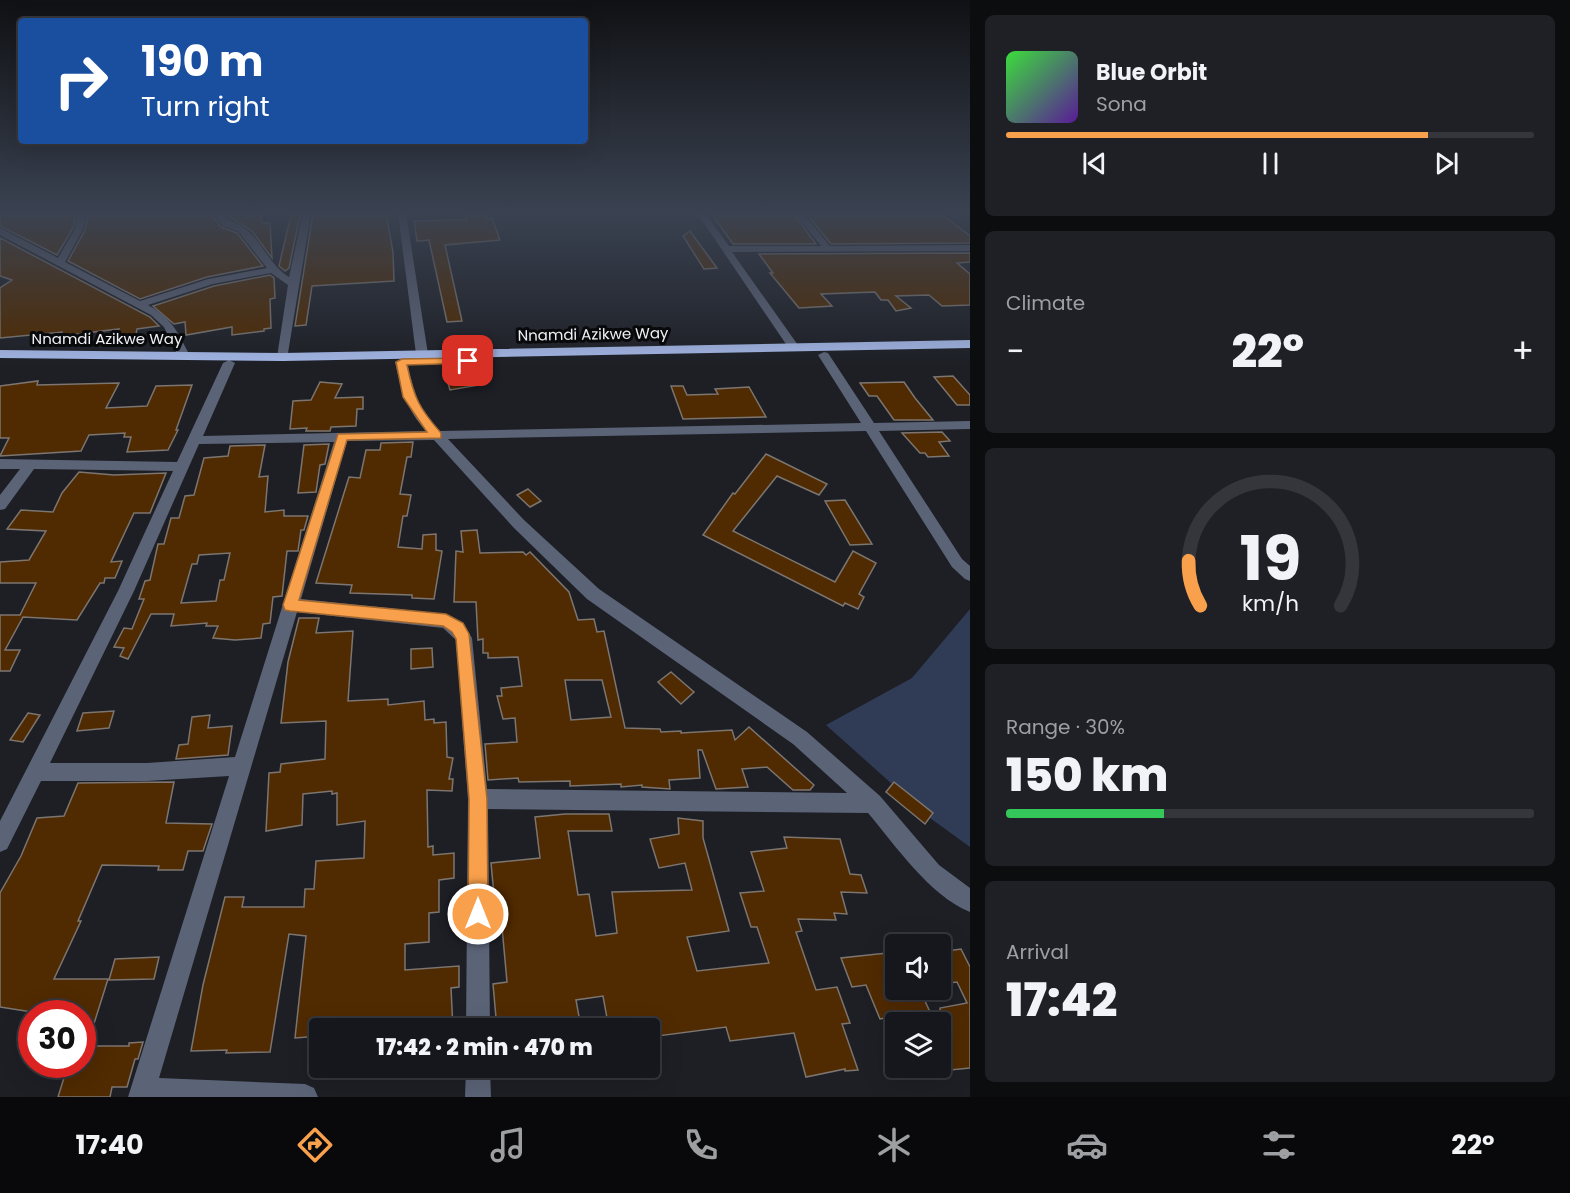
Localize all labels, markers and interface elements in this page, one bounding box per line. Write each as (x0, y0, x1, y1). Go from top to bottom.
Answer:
text: 190 m (141, 32, 263, 91)
icon: right (42, 42, 120, 120)
text: Blue Orbit (1096, 57, 1207, 88)
text: Turn right (141, 88, 270, 125)
text: Sona (1096, 90, 1147, 118)
icon: previous (1078, 147, 1111, 180)
icon: pause (1254, 147, 1287, 180)
icon: next (1430, 147, 1463, 180)
text: Climate (1006, 289, 1085, 317)
text: 22° (1231, 320, 1304, 383)
street label: Nnamdi Azikwe Way (517, 322, 669, 346)
street label: Nnamdi Azikwe Way (32, 328, 183, 349)
text: − (1006, 328, 1024, 375)
text: + (1511, 328, 1534, 375)
pin (442, 335, 493, 386)
icon: arrive (451, 344, 484, 377)
text: 19 (1239, 514, 1301, 602)
text: km/h (1241, 588, 1299, 619)
text: Range · 30% (1006, 713, 1125, 741)
text: 150 km (1006, 744, 1168, 807)
position arrow (446, 882, 510, 946)
map controls (885, 934, 951, 1078)
button: sound (885, 934, 951, 1000)
text: Arrival (1006, 938, 1069, 966)
text: 17:42 (1006, 969, 1117, 1032)
speed limit sign: 30 (18, 1000, 96, 1078)
button: layers (885, 1012, 951, 1078)
text: 17:42 · 2 min · 470 m (376, 1032, 593, 1063)
icon: directions (294, 1124, 336, 1166)
icon: music (487, 1124, 529, 1166)
icon: phone (680, 1124, 722, 1166)
icon: climate (873, 1124, 915, 1166)
icon: car (1066, 1124, 1108, 1166)
icon: filters (1258, 1124, 1300, 1166)
text: 17:40 (75, 1126, 144, 1163)
text: 22° (1451, 1126, 1495, 1163)

